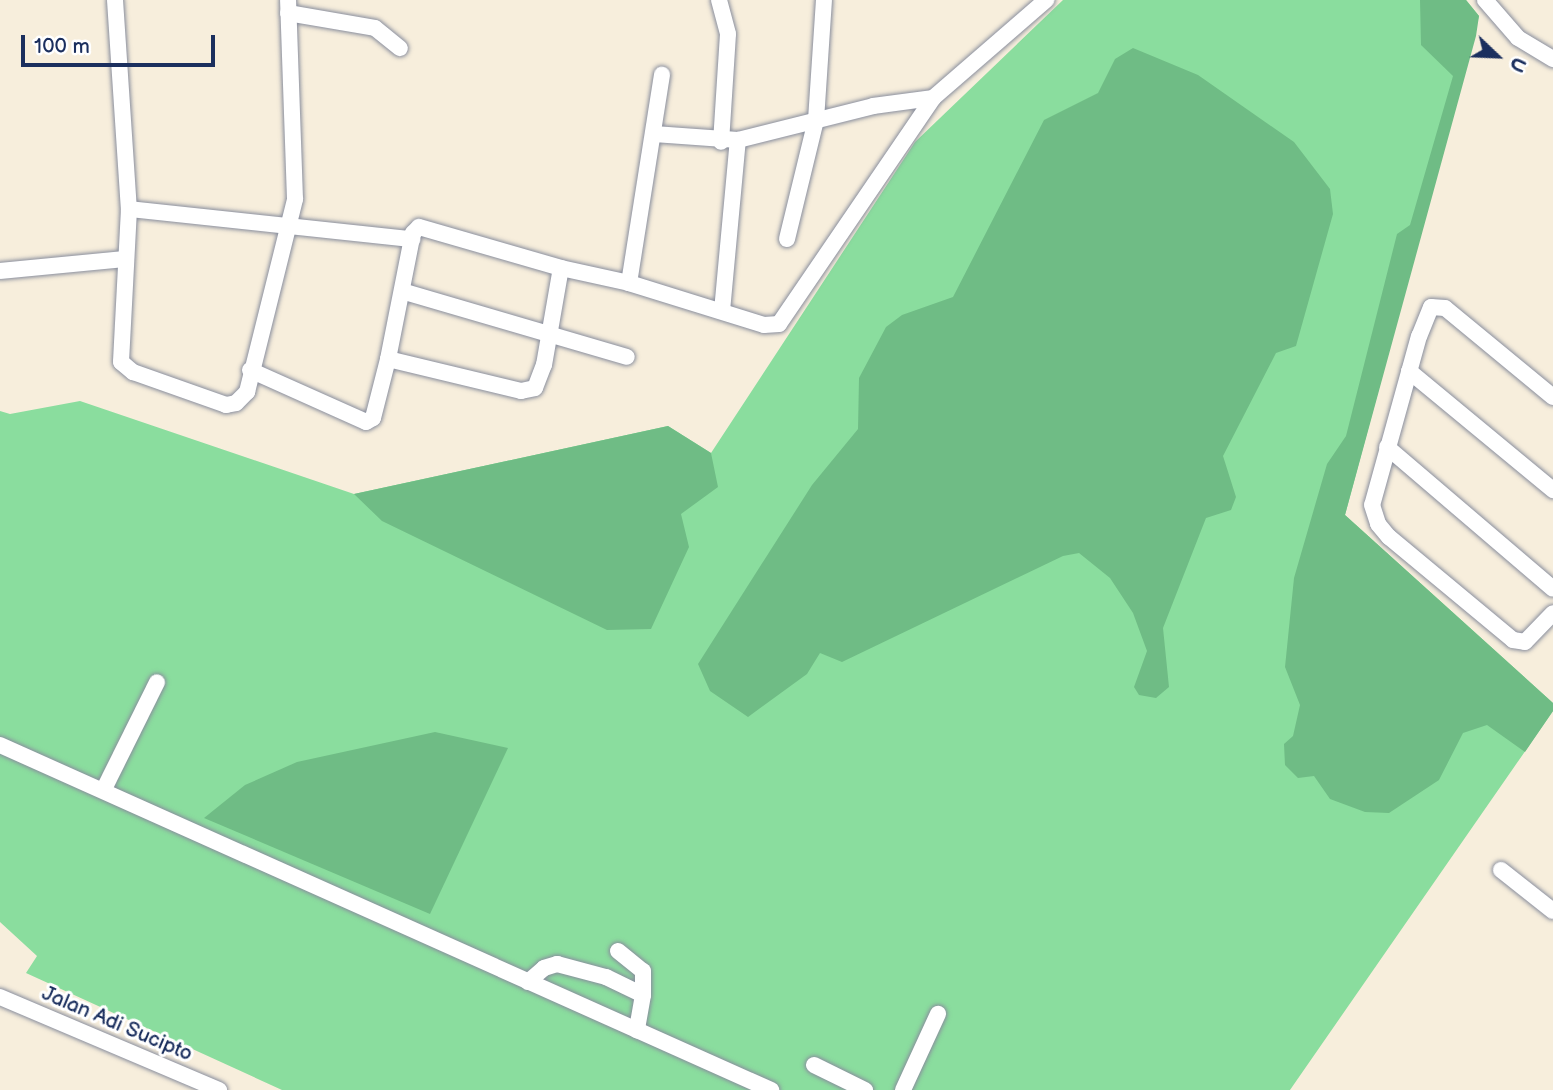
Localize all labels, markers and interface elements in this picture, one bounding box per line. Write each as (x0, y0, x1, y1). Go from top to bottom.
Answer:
scale bar (24, 21, 219, 65)
north arrow (1462, 21, 1532, 91)
text: 100 m (34, 34, 90, 59)
text: U (1504, 54, 1530, 75)
street label: Jalan Adi Sucipto (38, 981, 196, 1067)

